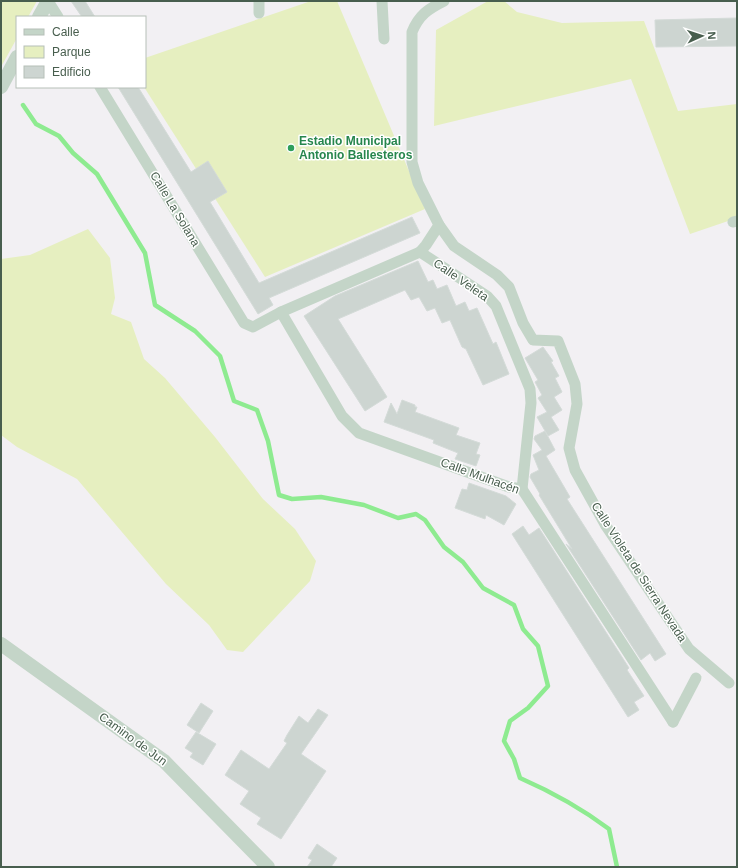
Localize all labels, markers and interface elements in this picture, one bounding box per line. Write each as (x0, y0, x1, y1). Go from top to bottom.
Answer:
legend (16, 16, 146, 88)
north arrow (682, 16, 722, 56)
text: Calle (52, 25, 80, 39)
text: N (706, 31, 718, 40)
text: Parque (52, 45, 91, 59)
text: Edificio (52, 65, 91, 79)
place label: Estadio Municipal Antonio Ballesteros (299, 134, 413, 162)
marker: Estadio Municipal Antonio Ballesteros (286, 143, 296, 153)
street label: Calle La Solana (147, 169, 203, 249)
street label: Calle Veleta (431, 256, 492, 304)
street label: Calle Mulhacén (439, 455, 521, 497)
street label: Calle Violeta de Sierra Nevada (589, 499, 690, 645)
street label: Camino de Jun (96, 710, 170, 768)

